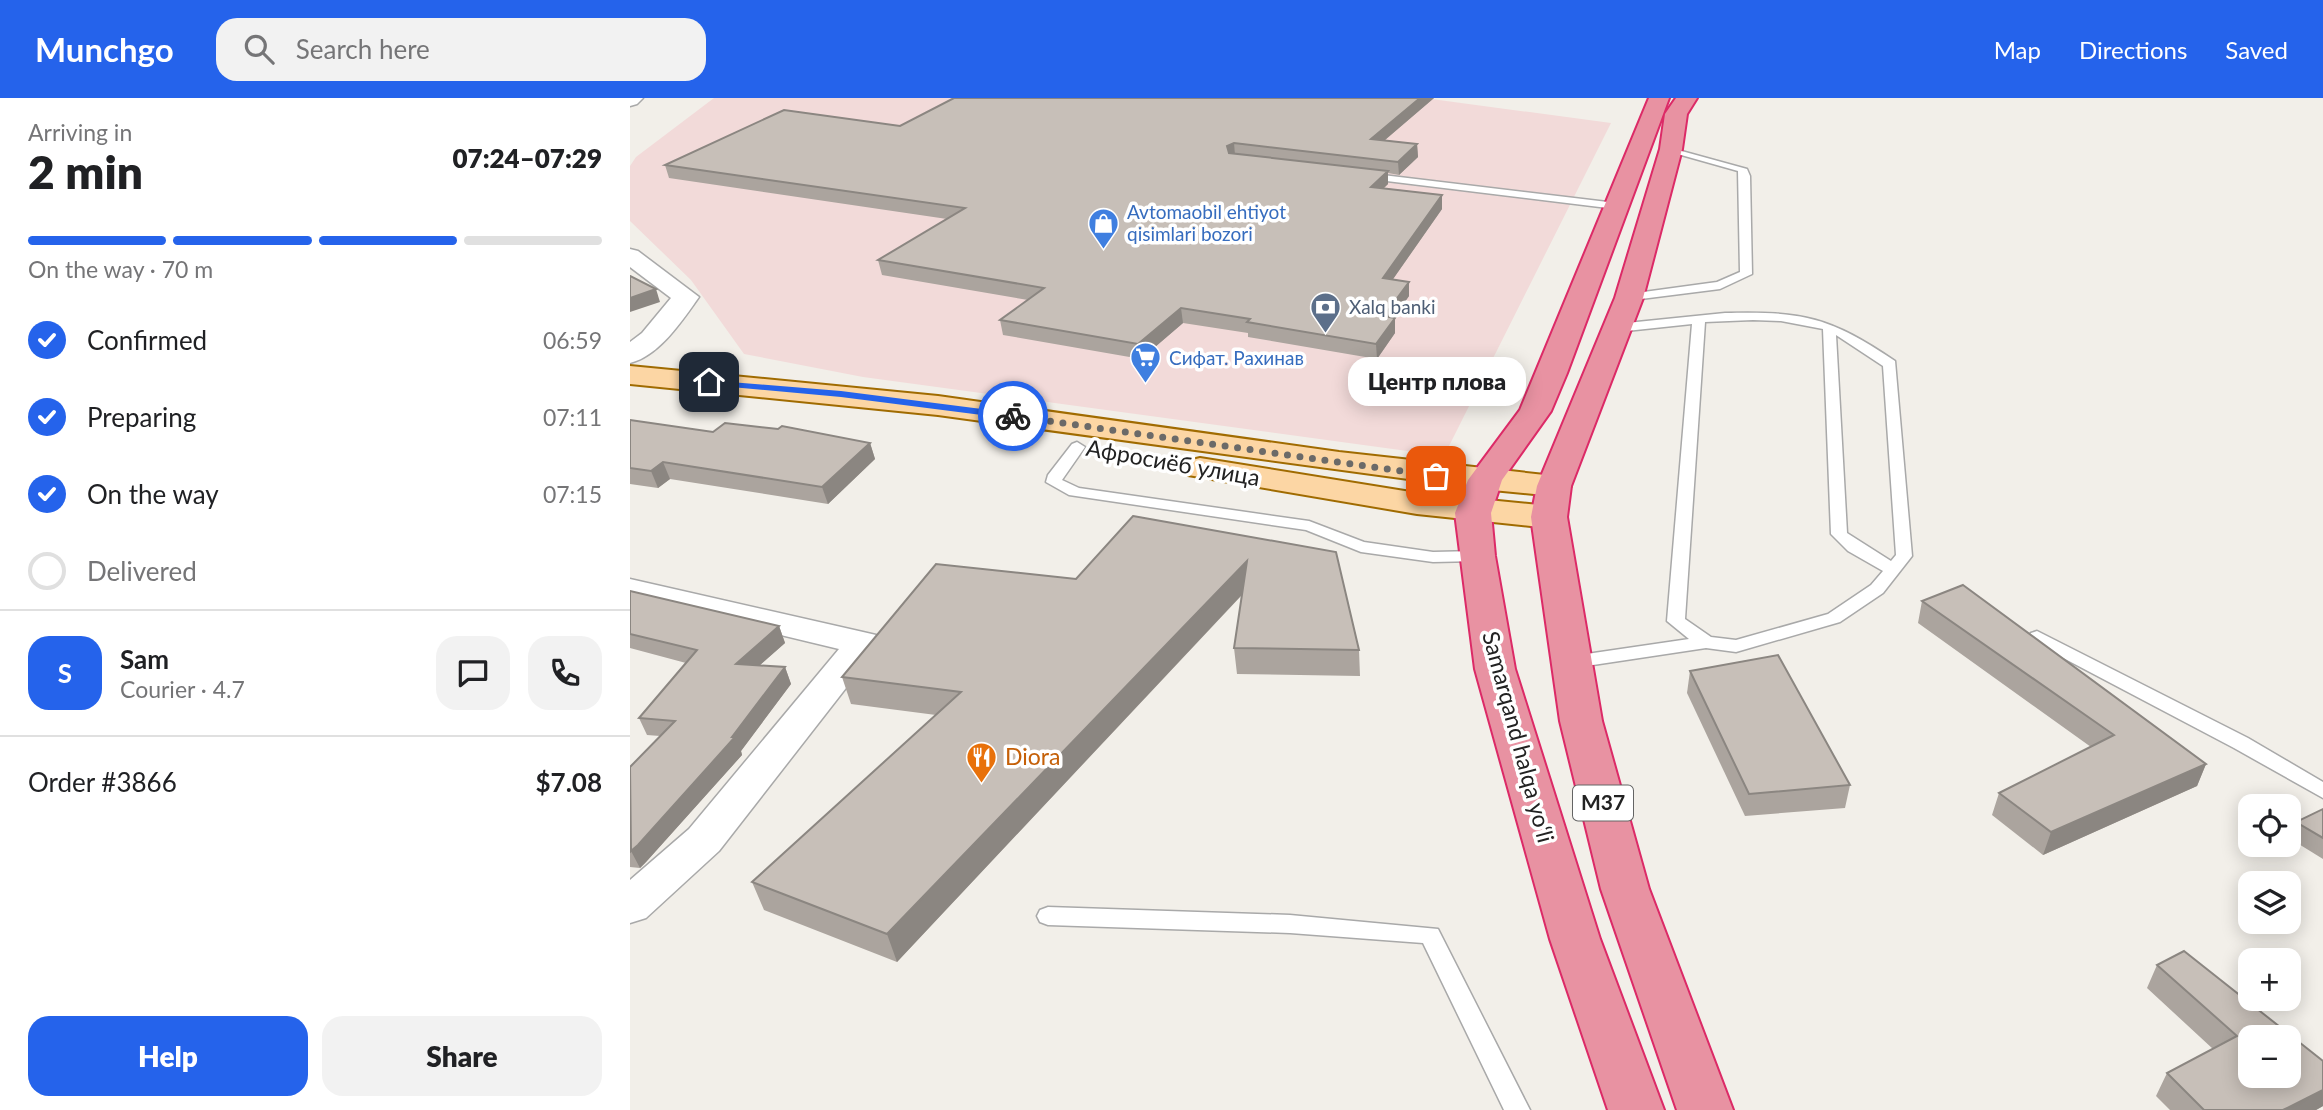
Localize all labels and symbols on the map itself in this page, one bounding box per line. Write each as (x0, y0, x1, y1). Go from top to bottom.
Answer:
place label: Avtomaobil ehtiyot qisimlari bozori (1127, 200, 1286, 245)
shop icon: Avtomaobil ehtiyot qisimlari bozori (1087, 206, 1121, 250)
bank icon: Xalq banki (1309, 290, 1343, 334)
place label: Xalq banki (1349, 295, 1436, 318)
supermarket icon: Сифат. Рахинав (1129, 341, 1163, 385)
place label: Сифат. Рахинав (1169, 346, 1304, 369)
pin (679, 352, 739, 412)
callout: Центр плова (1347, 357, 1525, 406)
courier (978, 381, 1048, 451)
street label: Афросиёб улица (1084, 433, 1262, 491)
pin (1406, 446, 1466, 506)
street label: Samarqand halqa yoʻli (1477, 628, 1561, 845)
restaurant icon: Diora (965, 740, 999, 784)
place label: Diora (1005, 742, 1060, 770)
road number: M37 (1573, 786, 1633, 820)

